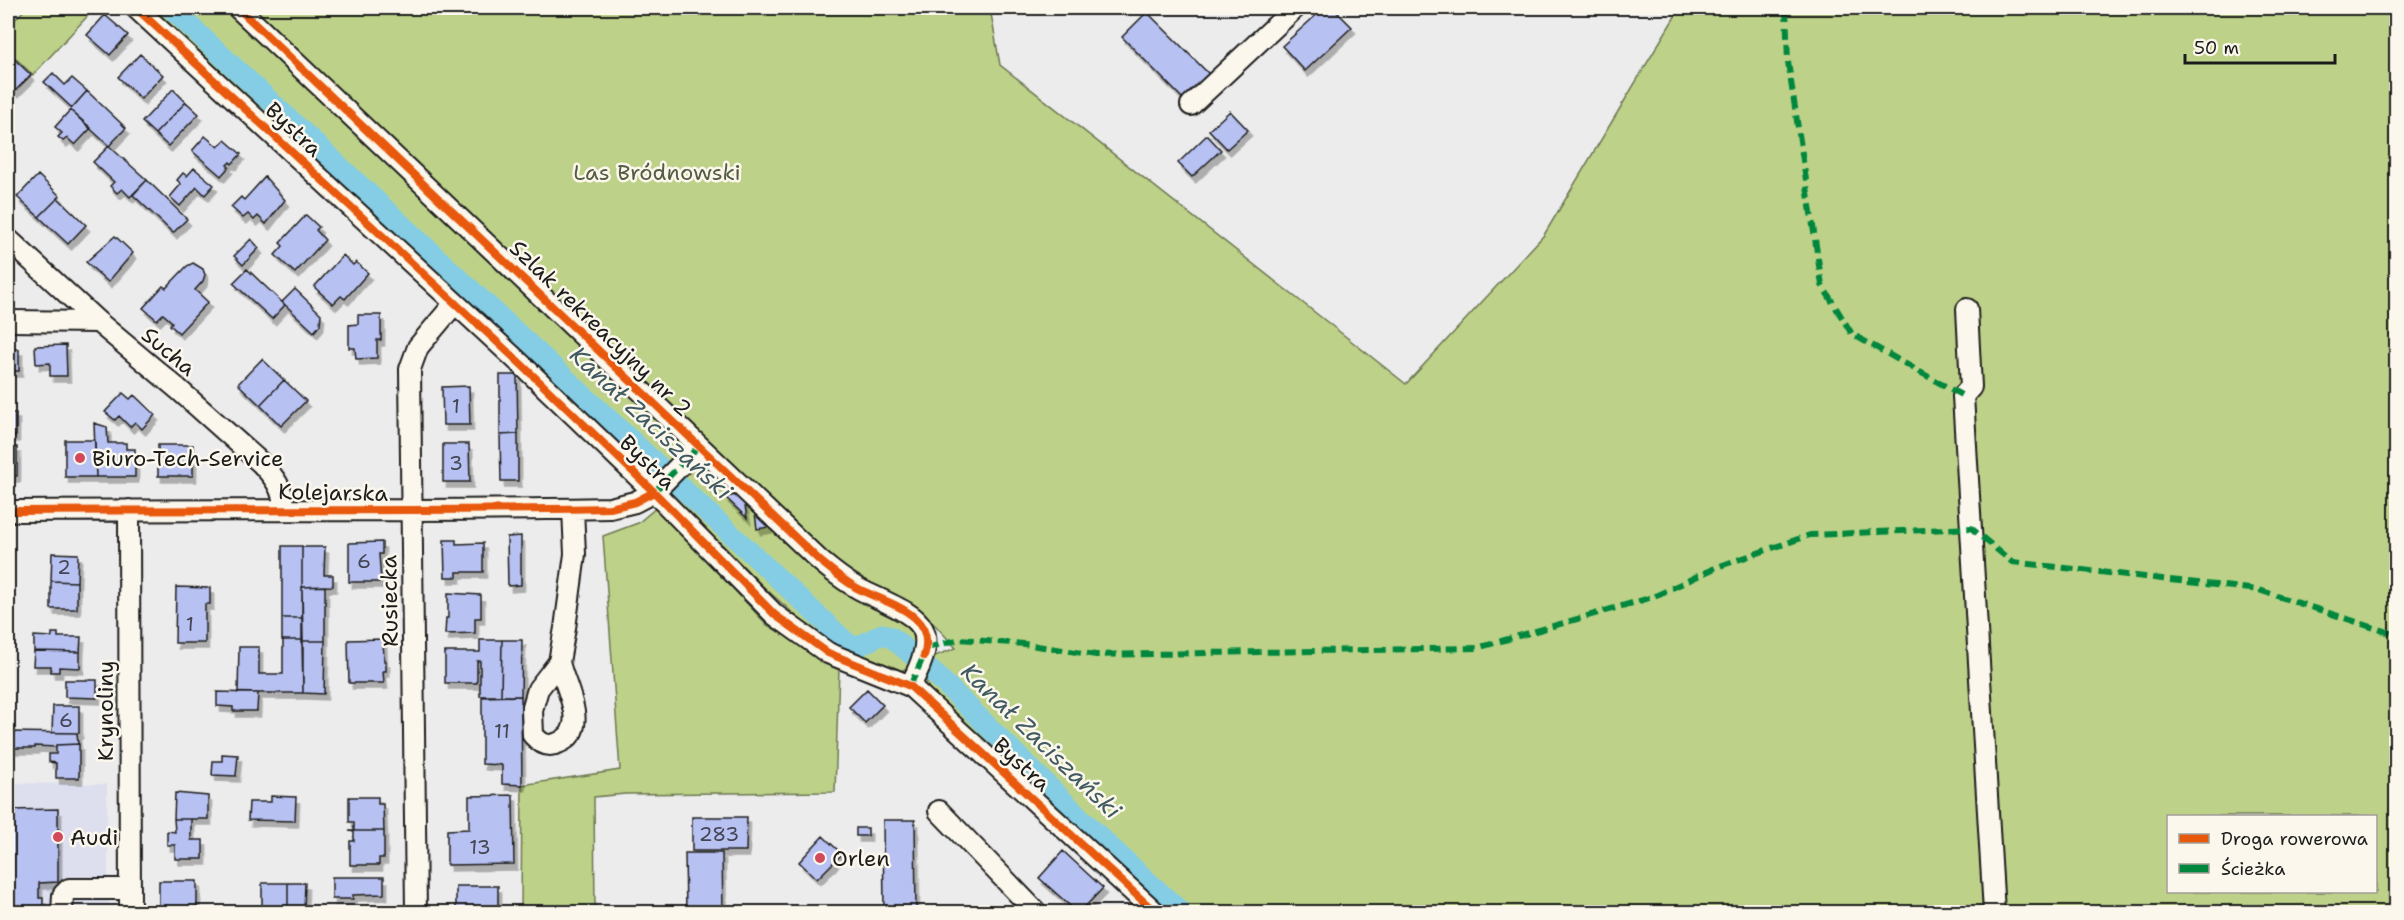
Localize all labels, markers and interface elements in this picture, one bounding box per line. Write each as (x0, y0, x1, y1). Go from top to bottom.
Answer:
scale bar (2185, 27, 2335, 65)
text: 50 m (2194, 36, 2239, 60)
street label: Bystra (259, 96, 329, 163)
park label: Las Bródnowski (573, 158, 741, 187)
street label: Szlak rekreacyjny nr 2 (503, 234, 698, 423)
street label: Sucha (136, 320, 202, 383)
water label: Kanał Zaciszański (563, 339, 740, 508)
house number: 1 (452, 393, 460, 419)
street label: Bystra (613, 428, 682, 497)
place label: Biuro-Tech-Service (92, 444, 284, 473)
house number: 3 (449, 450, 463, 476)
marker: Biuro-Tech-Service (73, 451, 87, 465)
street label: Kolejarska (278, 477, 389, 508)
house number: 6 (357, 548, 371, 574)
house number: 2 (57, 554, 71, 580)
street label: Rusiecka (374, 554, 405, 647)
house number: 1 (186, 611, 194, 637)
water label: Kanał Zaciszański (954, 656, 1129, 827)
street label: Krynoliny (91, 661, 120, 761)
house number: 6 (59, 707, 73, 733)
house number: 11 (494, 718, 510, 744)
street label: Bystra (987, 731, 1057, 798)
legend (2167, 815, 2377, 893)
house number: 283 (699, 821, 739, 847)
place label: Audi (70, 823, 119, 852)
text: Droga rowerowa (2221, 827, 2368, 851)
marker: Audi (51, 830, 65, 844)
house number: 13 (469, 834, 491, 860)
place label: Orlen (832, 844, 890, 873)
marker: Orlen (813, 851, 827, 865)
text: Ścieżka (2221, 857, 2285, 881)

